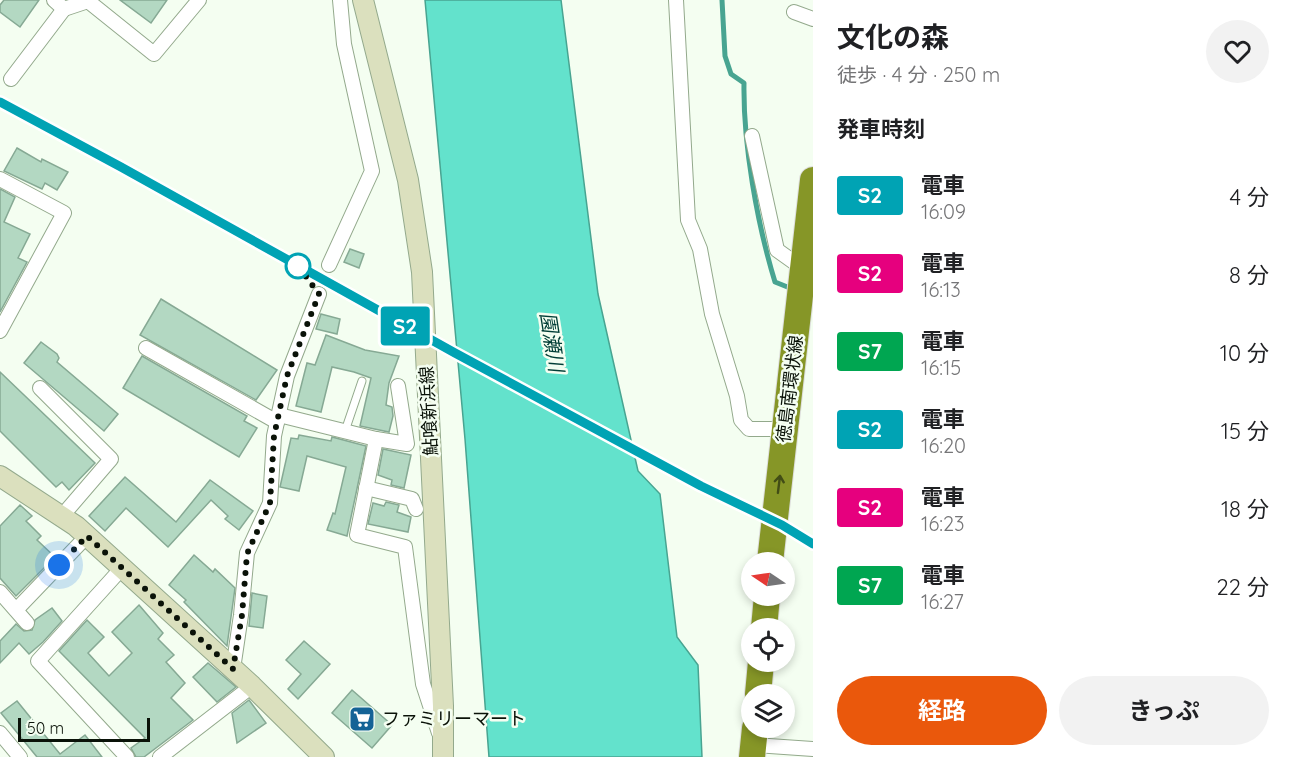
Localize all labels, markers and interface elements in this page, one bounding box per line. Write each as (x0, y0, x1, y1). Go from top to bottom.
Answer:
text: 文化の森 (837, 19, 949, 54)
button: heart (1206, 20, 1269, 83)
text: 徒歩 · 4 分 · 250 m (837, 62, 1000, 87)
text: 発車時刻 (837, 115, 925, 143)
text: 電車 (921, 171, 965, 199)
text: S2 (858, 182, 882, 208)
text: 4 分 (1229, 183, 1269, 211)
text: 16:09 (921, 199, 966, 224)
text: 電車 (921, 249, 965, 277)
unlabelled marker (285, 253, 311, 279)
text: S2 (858, 260, 882, 286)
text: 8 分 (1229, 261, 1269, 289)
text: 16:13 (921, 277, 961, 302)
line badge: S2 (378, 306, 432, 346)
water label: 園瀬川 (535, 310, 570, 375)
text: S2 (393, 313, 417, 339)
text: 電車 (921, 327, 965, 355)
street label: 徳島南環状線 (772, 334, 807, 444)
text: S7 (858, 338, 882, 364)
text: 10 分 (1220, 339, 1269, 367)
text: 16:15 (921, 355, 961, 380)
street label: 鮎喰新浜線 (415, 365, 442, 457)
text: 電車 (921, 405, 965, 433)
text: S2 (858, 416, 882, 442)
text: 15 分 (1221, 417, 1269, 445)
text: 16:20 (921, 433, 966, 458)
one-way arrow (774, 474, 785, 494)
text: 電車 (921, 483, 965, 511)
text: S2 (858, 494, 882, 520)
text: 18 分 (1221, 495, 1269, 523)
text: 16:23 (921, 511, 964, 536)
your location (44, 550, 74, 580)
north arrow (741, 552, 795, 606)
map controls (741, 552, 795, 738)
text: 電車 (921, 561, 965, 589)
text: S7 (858, 572, 882, 598)
text: 22 分 (1217, 573, 1269, 601)
text: 16:27 (921, 589, 964, 614)
button: locate (741, 618, 795, 672)
button: 経路 (837, 676, 1047, 745)
button: きっぷ (1059, 676, 1269, 745)
button: layers (741, 684, 795, 738)
supermarket icon: ファミリーマート (347, 704, 377, 734)
place label: ファミリーマート (382, 707, 526, 730)
scale bar (18, 715, 150, 742)
text: 50 m (27, 718, 64, 738)

